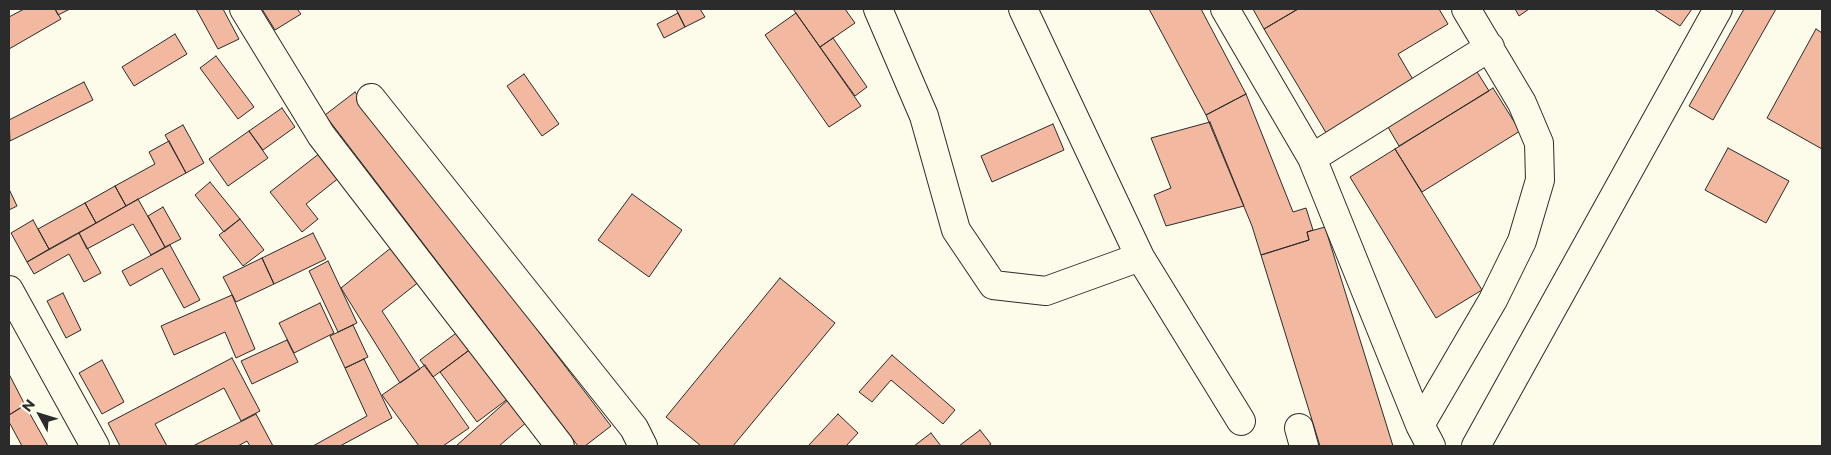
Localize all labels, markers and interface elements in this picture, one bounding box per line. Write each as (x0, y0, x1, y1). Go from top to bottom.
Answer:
north arrow (15, 390, 65, 440)
text: N (18, 396, 39, 416)

